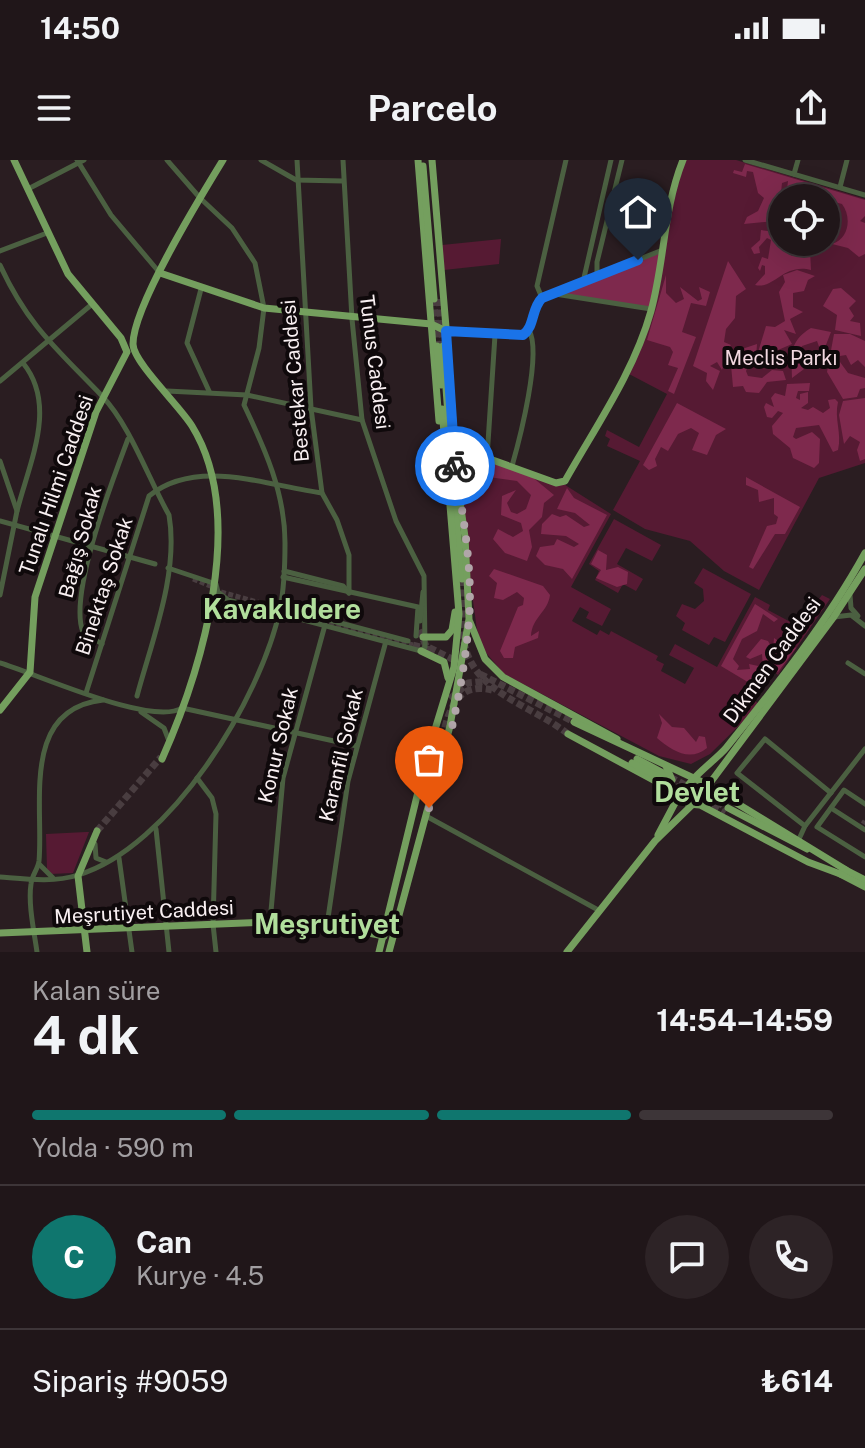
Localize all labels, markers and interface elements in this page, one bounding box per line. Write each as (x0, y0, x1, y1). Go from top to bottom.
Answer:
text: 14:50 (40, 10, 120, 46)
icon: menu (32, 86, 76, 130)
icon: share (789, 86, 833, 130)
text: Parcelo (367, 87, 498, 129)
pin (604, 178, 672, 260)
map controls (768, 184, 840, 256)
button: locate (768, 184, 840, 256)
icon: home (616, 190, 660, 234)
street label: Tunus Caddesi (355, 293, 395, 431)
street label: Bestekar Caddesi (276, 299, 314, 463)
park label: Meclis Parkı (725, 346, 837, 370)
street label: Tunalı Hilmi Caddesi (14, 392, 98, 578)
courier (415, 426, 495, 506)
icon: bike (433, 444, 477, 488)
street label: Bağış Sokak (54, 484, 106, 600)
street label: Binektaş Sokak (70, 514, 138, 658)
district label: Kavaklıdere (203, 592, 361, 625)
street label: Dikmen Caddesi (718, 592, 826, 728)
street label: Konur Sokak (253, 685, 303, 805)
street label: Karanfil Sokak (314, 686, 368, 824)
pin (395, 726, 463, 808)
icon: bag (407, 738, 451, 782)
district label: Devlet (654, 775, 740, 808)
street label: Meşrutiyet Caddesi (54, 895, 234, 929)
district label: Meşrutiyet (254, 907, 400, 940)
text: Kalan süre (32, 975, 160, 1006)
text: 14:54–14:59 (656, 1002, 833, 1038)
text: 4 dk (32, 1005, 139, 1066)
text: Yolda · 590 m (32, 1132, 194, 1163)
button: chat (645, 1215, 729, 1299)
button: phone (749, 1215, 833, 1299)
text: Can (136, 1224, 192, 1260)
text: C (63, 1239, 85, 1275)
text: Kurye · 4.5 (136, 1260, 264, 1291)
text: Sipariş #9059 (32, 1363, 228, 1399)
text: ₺614 (761, 1363, 833, 1399)

